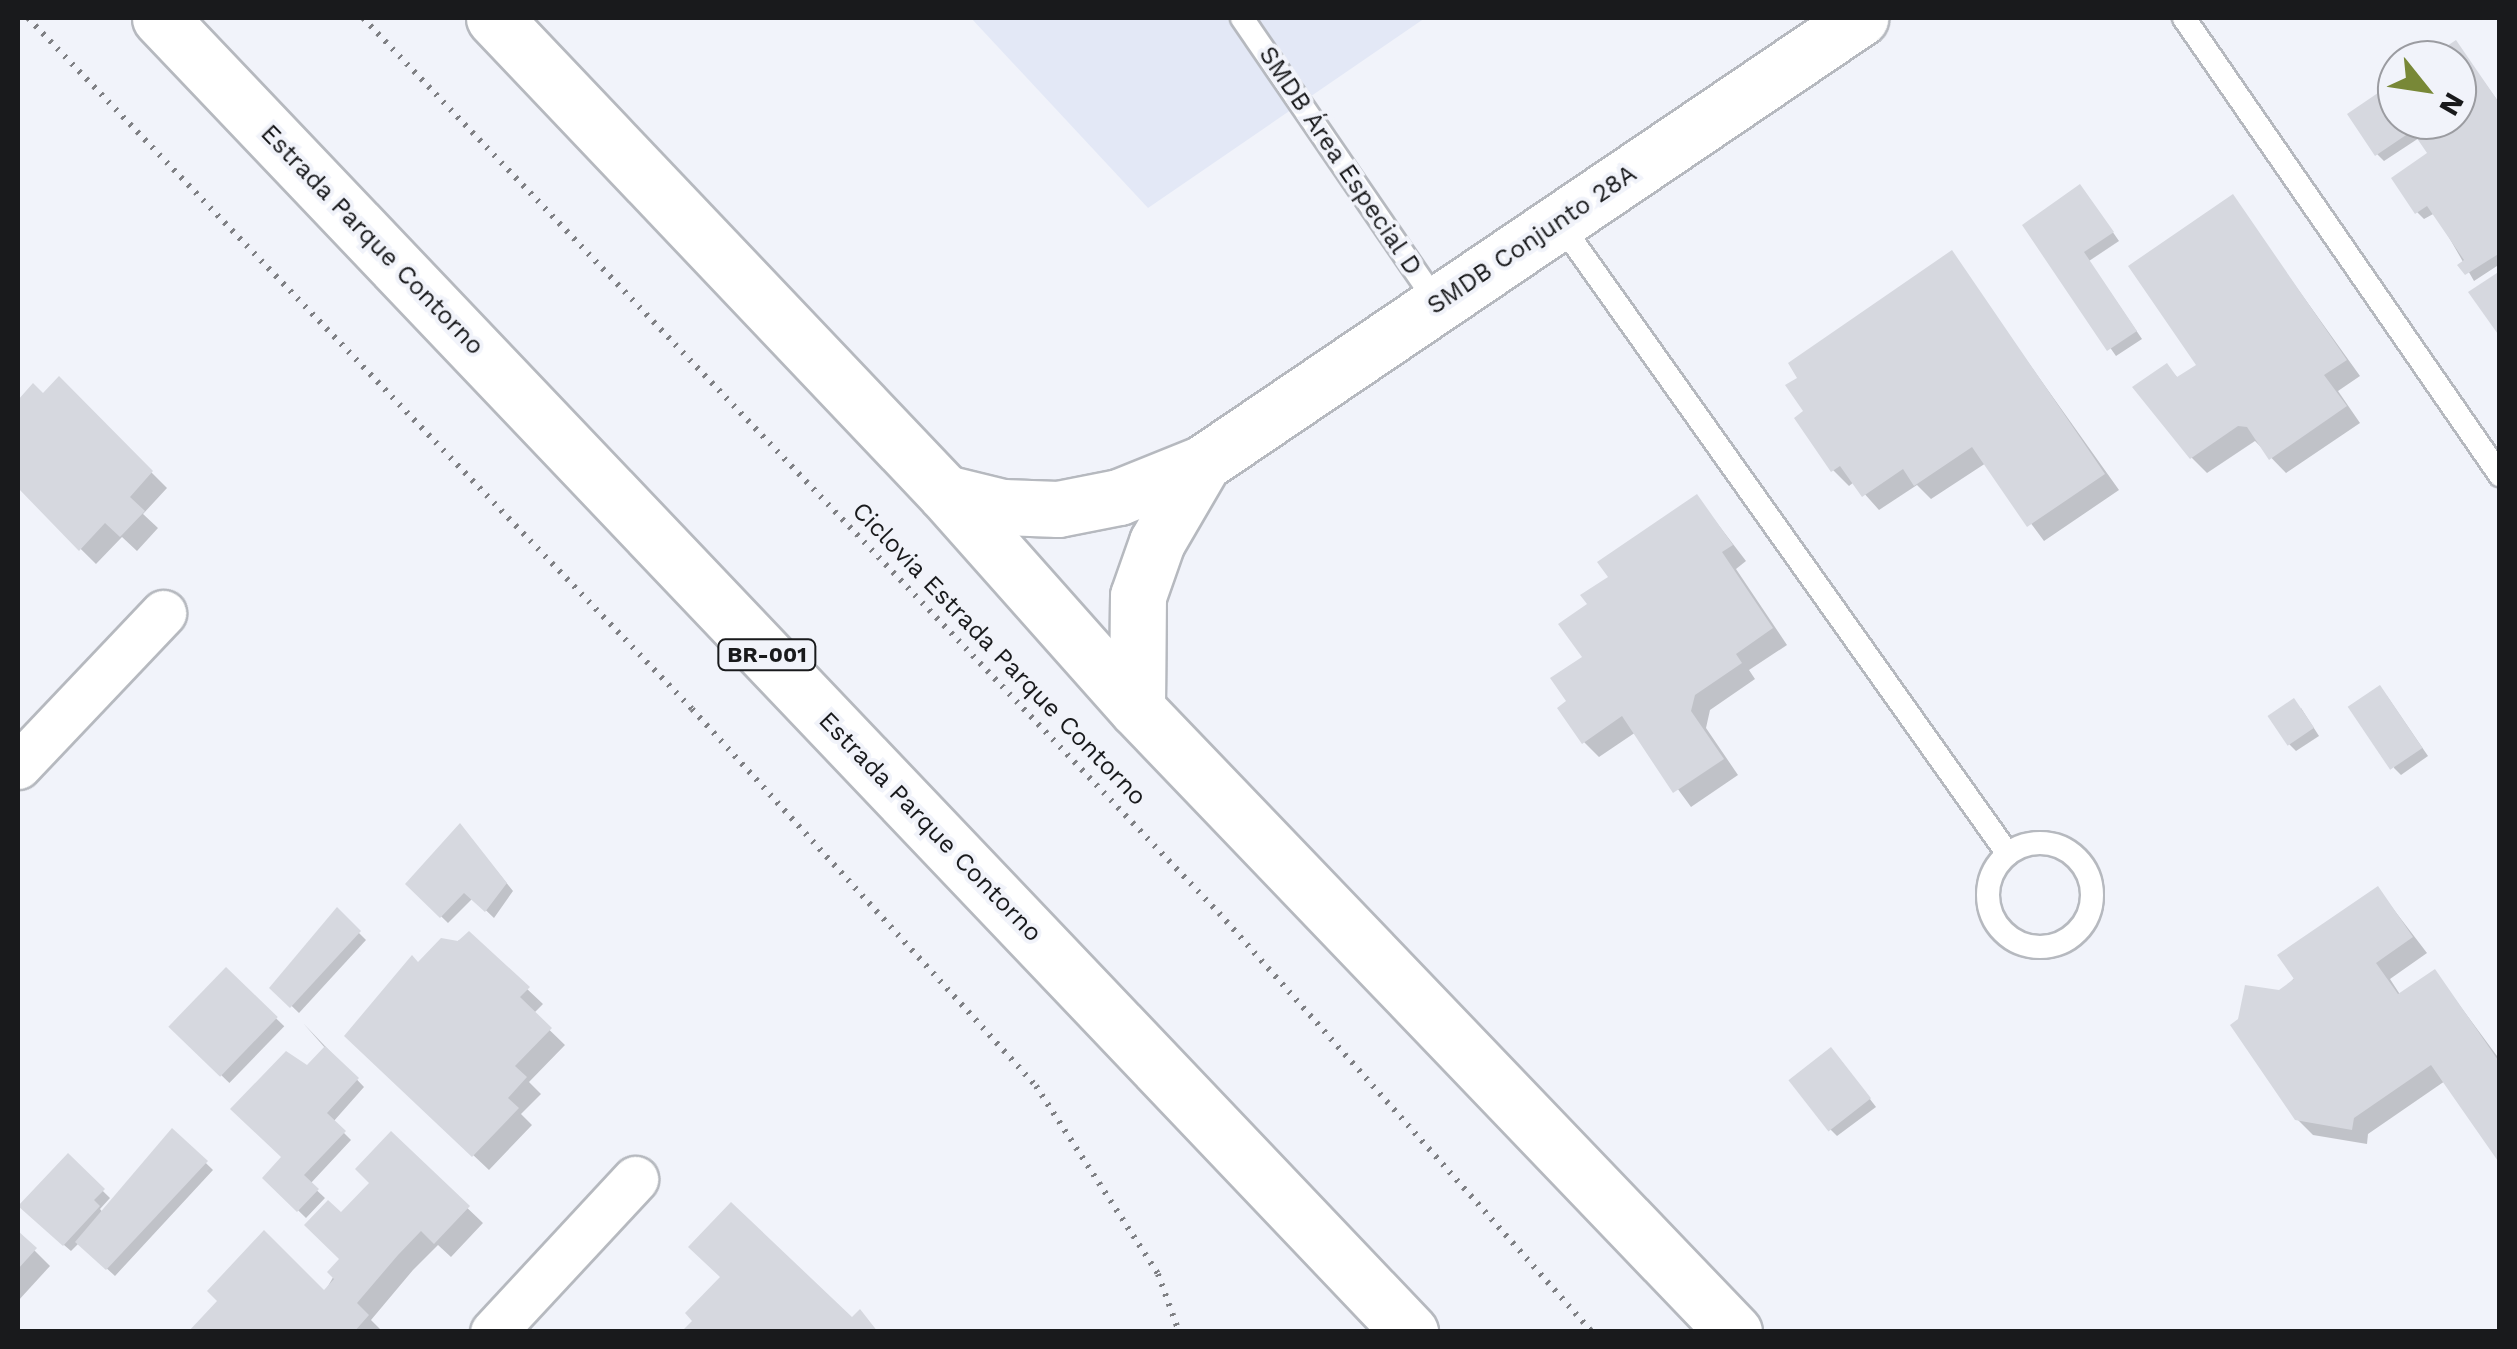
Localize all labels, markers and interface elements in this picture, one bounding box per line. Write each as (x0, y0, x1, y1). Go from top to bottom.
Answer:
street label: SMDB Área Especial D (1252, 40, 1428, 282)
north arrow (2377, 40, 2477, 140)
text: N (2432, 87, 2471, 121)
street label: Estrada Parque Contorno (254, 119, 490, 361)
street label: SMDB Conjunto 28A (1422, 159, 1642, 321)
street label: Ciclovia Estrada Parque Contorno (845, 496, 1153, 812)
road number: BR-001 (717, 638, 817, 672)
street label: Estrada Parque Contorno (812, 706, 1048, 948)

